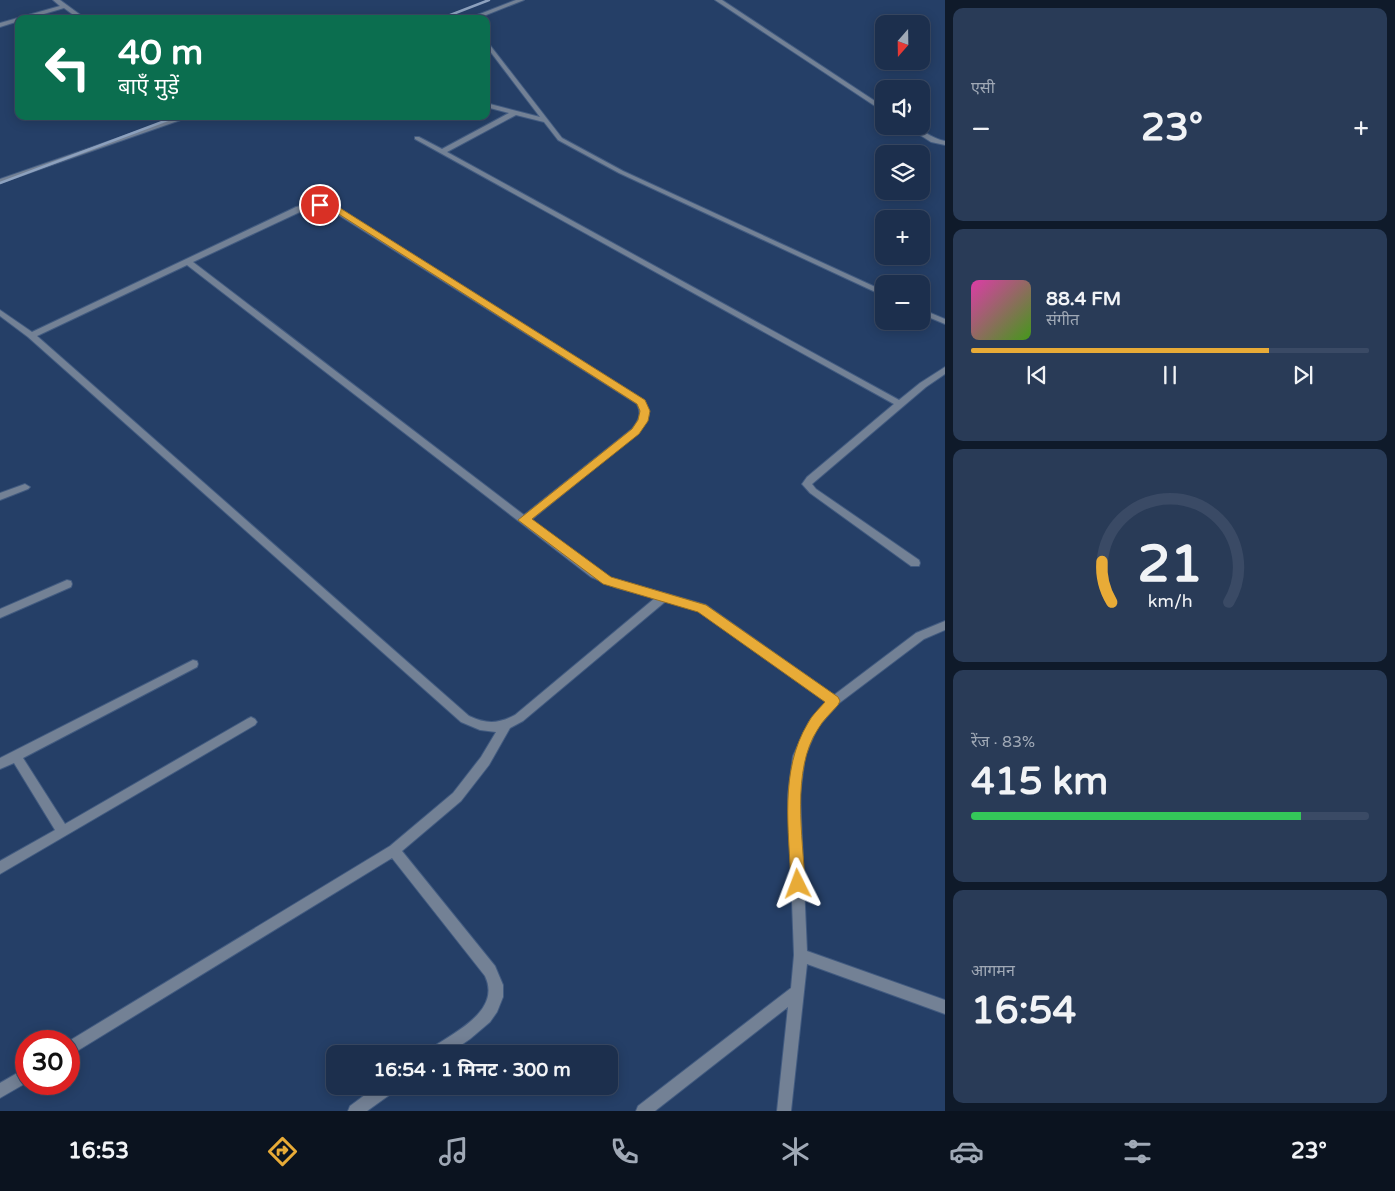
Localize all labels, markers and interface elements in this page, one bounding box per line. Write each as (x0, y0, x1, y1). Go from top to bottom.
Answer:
north arrow (875, 15, 930, 70)
map controls (875, 15, 930, 330)
text: 40 m (118, 32, 203, 74)
icon: left (35, 35, 100, 100)
text: बाएँ मुड़ें (118, 74, 179, 100)
text: एसी (971, 78, 995, 98)
button: sound (875, 80, 930, 135)
text: 23° (1141, 105, 1203, 151)
text: − (971, 112, 991, 146)
text: + (1353, 112, 1369, 146)
button: layers (875, 145, 930, 200)
pin (299, 184, 341, 226)
icon: arrive (306, 191, 334, 219)
button: + (875, 210, 930, 265)
button: − (875, 275, 930, 330)
text: 88.4 FM (1046, 288, 1121, 310)
text: संगीत (1046, 310, 1079, 330)
icon: previous (1023, 361, 1051, 389)
icon: pause (1156, 361, 1184, 389)
icon: next (1289, 361, 1317, 389)
text: 21 (1137, 533, 1203, 596)
text: km/h (1148, 591, 1192, 612)
text: रेंज · 83% (971, 732, 1035, 752)
text: 415 km (971, 759, 1108, 805)
position arrow (771, 857, 823, 909)
text: आगमन (971, 961, 1015, 981)
text: 16:54 (971, 988, 1076, 1034)
speed limit sign: 30 (15, 1030, 80, 1095)
text: 16:54 · 1 मिनट · 300 m (373, 1059, 571, 1081)
icon: directions (265, 1134, 300, 1169)
icon: music (436, 1134, 471, 1169)
icon: phone (607, 1134, 642, 1169)
icon: climate (778, 1134, 813, 1169)
icon: car (949, 1134, 984, 1169)
icon: filters (1120, 1134, 1155, 1169)
text: 16:53 (68, 1138, 129, 1164)
text: 23° (1291, 1138, 1327, 1164)

